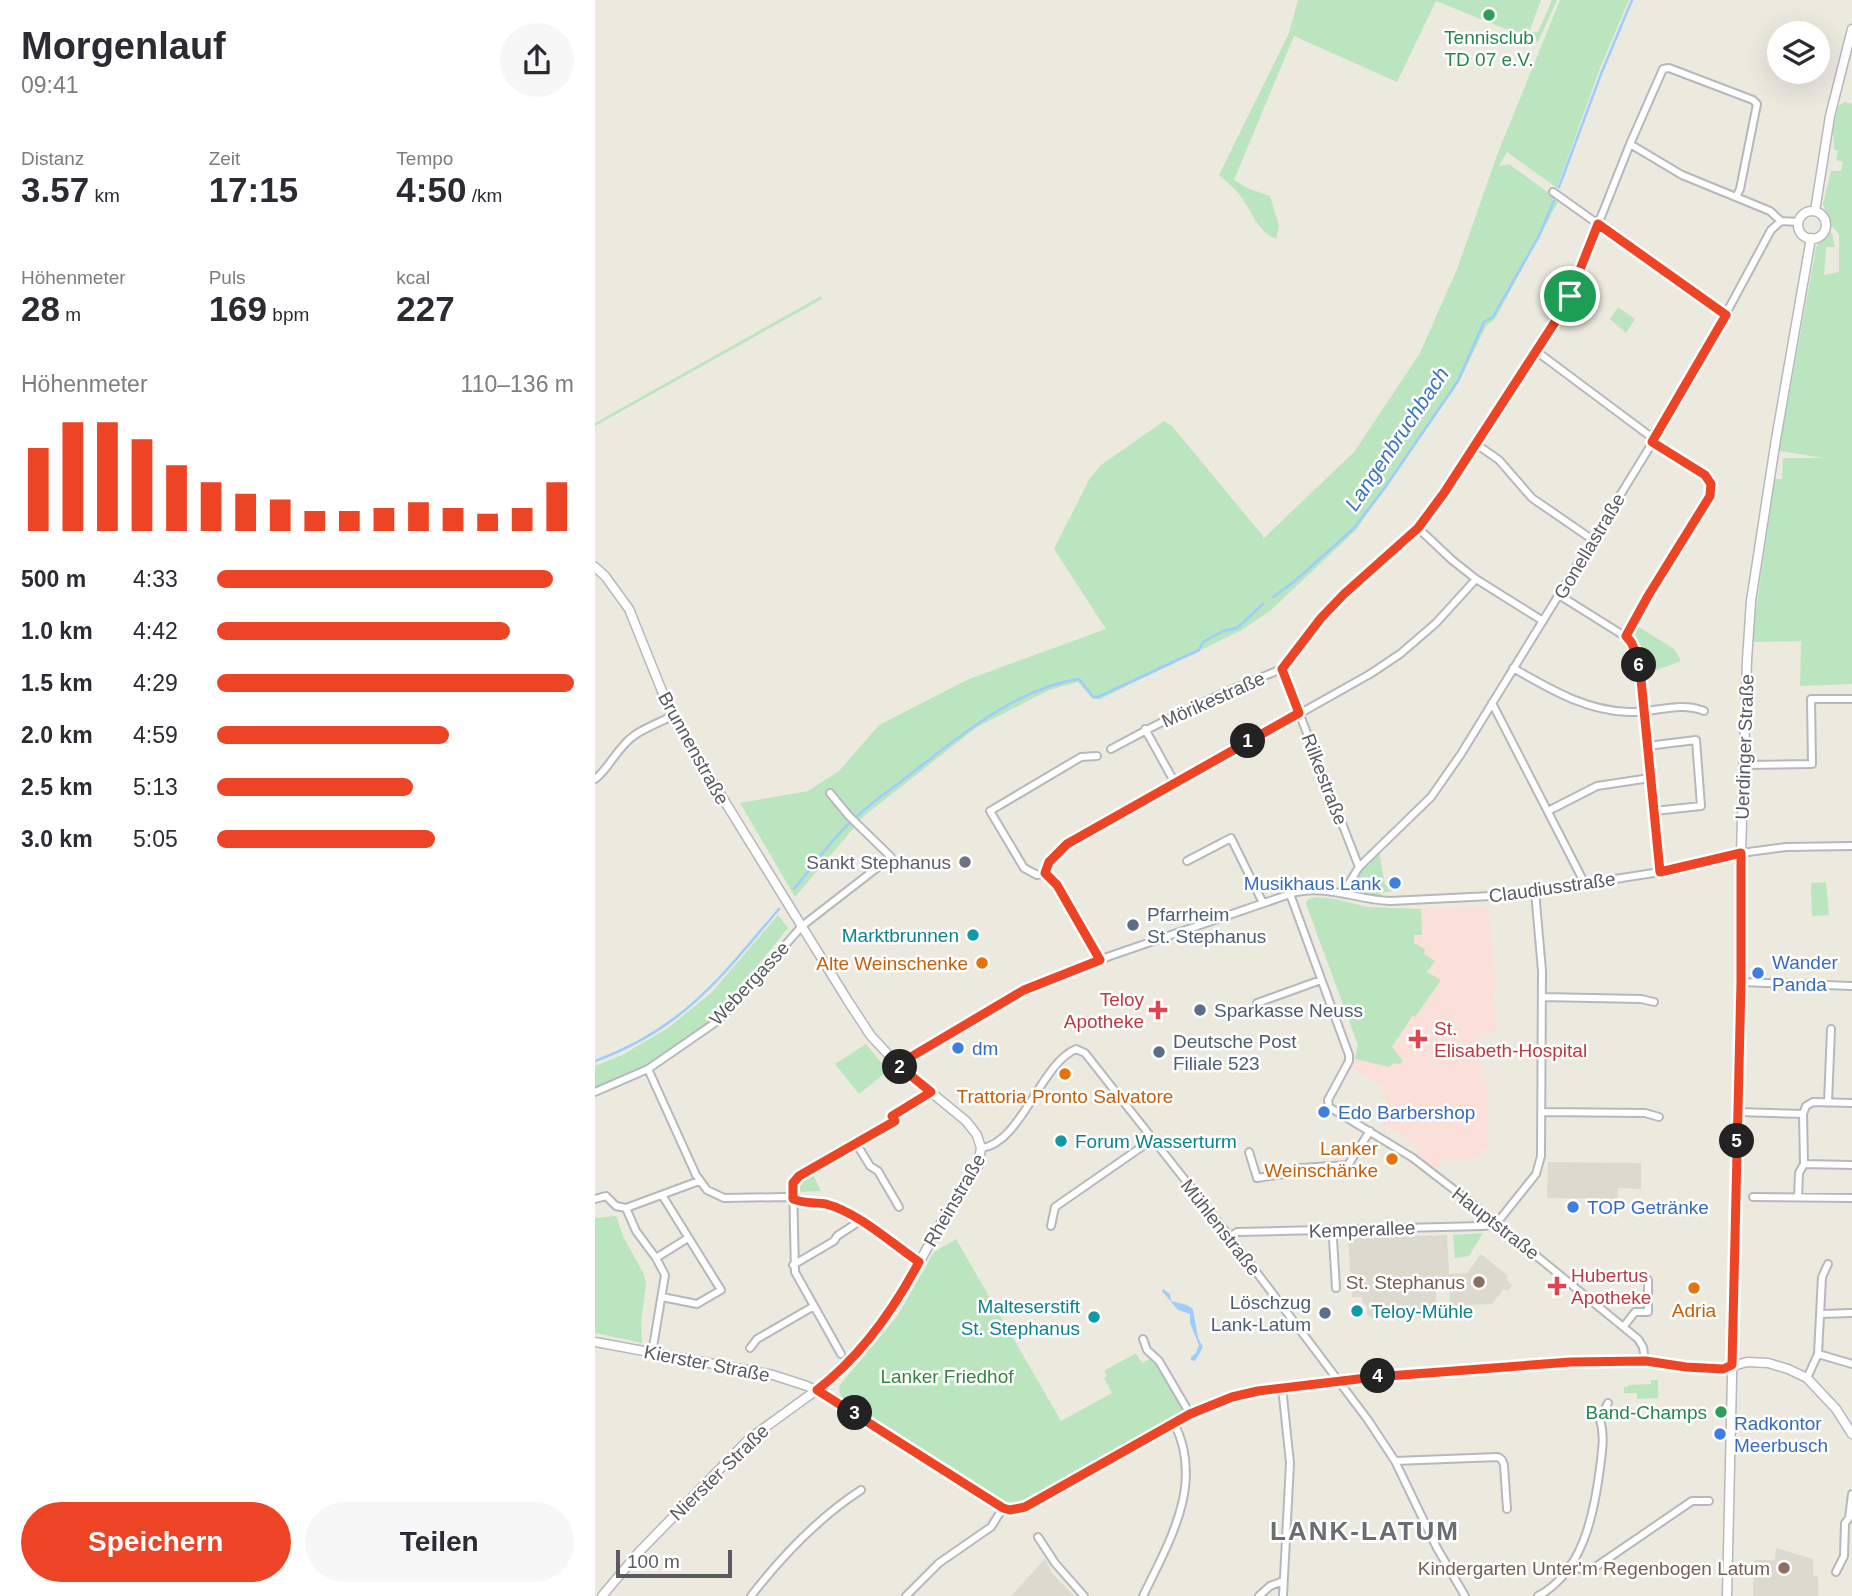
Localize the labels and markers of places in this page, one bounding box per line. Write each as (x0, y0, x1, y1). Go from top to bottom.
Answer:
marker: Tennisclub TD 07 e.V. (1481, 7, 1497, 23)
place label: Tennisclub TD 07 e.V. (1444, 27, 1534, 70)
pin (1540, 266, 1600, 326)
pin: 6 (1621, 648, 1657, 682)
pin: 1 (1231, 724, 1265, 758)
place label: Sankt Stephanus (806, 852, 951, 873)
marker: Sankt Stephanus (957, 854, 973, 870)
place label: Musikhaus Lank (1244, 873, 1381, 894)
marker: Musikhaus Lank (1387, 875, 1403, 891)
place label: Pfarrheim St. Stephanus (1147, 904, 1266, 947)
marker: Pfarrheim St. Stephanus (1125, 917, 1141, 933)
place label: Marktbrunnen (842, 925, 959, 946)
marker: Marktbrunnen (965, 927, 981, 943)
place label: Wander Panda (1772, 952, 1838, 995)
place label: Alte Weinschenke (816, 953, 968, 974)
marker: Alte Weinschenke (974, 955, 990, 971)
marker: Wander Panda (1750, 965, 1766, 981)
place label: Teloy Apotheke (1064, 989, 1144, 1032)
place label: Sparkasse Neuss (1214, 1000, 1363, 1021)
marker: Teloy Apotheke (1150, 1002, 1166, 1018)
marker: Sparkasse Neuss (1192, 1002, 1208, 1018)
place label: St. Elisabeth-Hospital (1434, 1018, 1587, 1061)
marker: St. Elisabeth-Hospital (1408, 1029, 1428, 1049)
place label: Deutsche Post Filiale 523 (1173, 1031, 1297, 1074)
place label: dm (972, 1038, 998, 1059)
marker: dm (950, 1040, 966, 1056)
marker: Deutsche Post Filiale 523 (1151, 1044, 1167, 1060)
pin: 2 (883, 1050, 917, 1084)
marker: Trattoria Pronto Salvatore (1057, 1066, 1073, 1082)
place label: Trattoria Pronto Salvatore (957, 1086, 1173, 1107)
place label: Edo Barbershop (1338, 1102, 1475, 1123)
marker: Edo Barbershop (1316, 1104, 1332, 1120)
pin: 5 (1719, 1124, 1755, 1158)
place label: Forum Wasserturm (1075, 1131, 1237, 1152)
marker: Forum Wasserturm (1053, 1133, 1069, 1149)
place label: Lanker Weinschänke (1264, 1138, 1379, 1181)
marker: Lanker Weinschänke (1384, 1151, 1400, 1167)
place label: TOP Getränke (1587, 1197, 1709, 1218)
marker: TOP Getränke (1565, 1199, 1581, 1215)
place label: Hubertus Apotheke (1571, 1265, 1651, 1308)
place label: St. Stephanus (1346, 1272, 1465, 1293)
marker: St. Stephanus (1471, 1274, 1487, 1290)
marker: Hubertus Apotheke (1549, 1278, 1565, 1294)
marker: Adria (1686, 1280, 1702, 1296)
place label: Löschzug Lank-Latum (1211, 1292, 1311, 1335)
place label: Malteserstift St. Stephanus (961, 1296, 1081, 1339)
place label: Adria (1672, 1300, 1717, 1321)
place label: Teloy-Mühle (1371, 1301, 1473, 1322)
marker: Teloy-Mühle (1349, 1303, 1365, 1319)
marker: Löschzug Lank-Latum (1317, 1305, 1333, 1321)
marker: Malteserstift St. Stephanus (1086, 1309, 1102, 1325)
pin: 4 (1361, 1358, 1395, 1394)
pin: 3 (838, 1396, 873, 1430)
place label: Band-Champs (1586, 1402, 1707, 1423)
marker: Band-Champs (1713, 1404, 1729, 1420)
place label: Radkontor Meerbusch (1734, 1413, 1828, 1456)
marker: Radkontor Meerbusch (1712, 1426, 1728, 1442)
place label: Kindergarten Unter'm Regenbogen Latum (1418, 1558, 1770, 1579)
marker: Kindergarten Unter'm Regenbogen Latum (1776, 1560, 1792, 1576)

